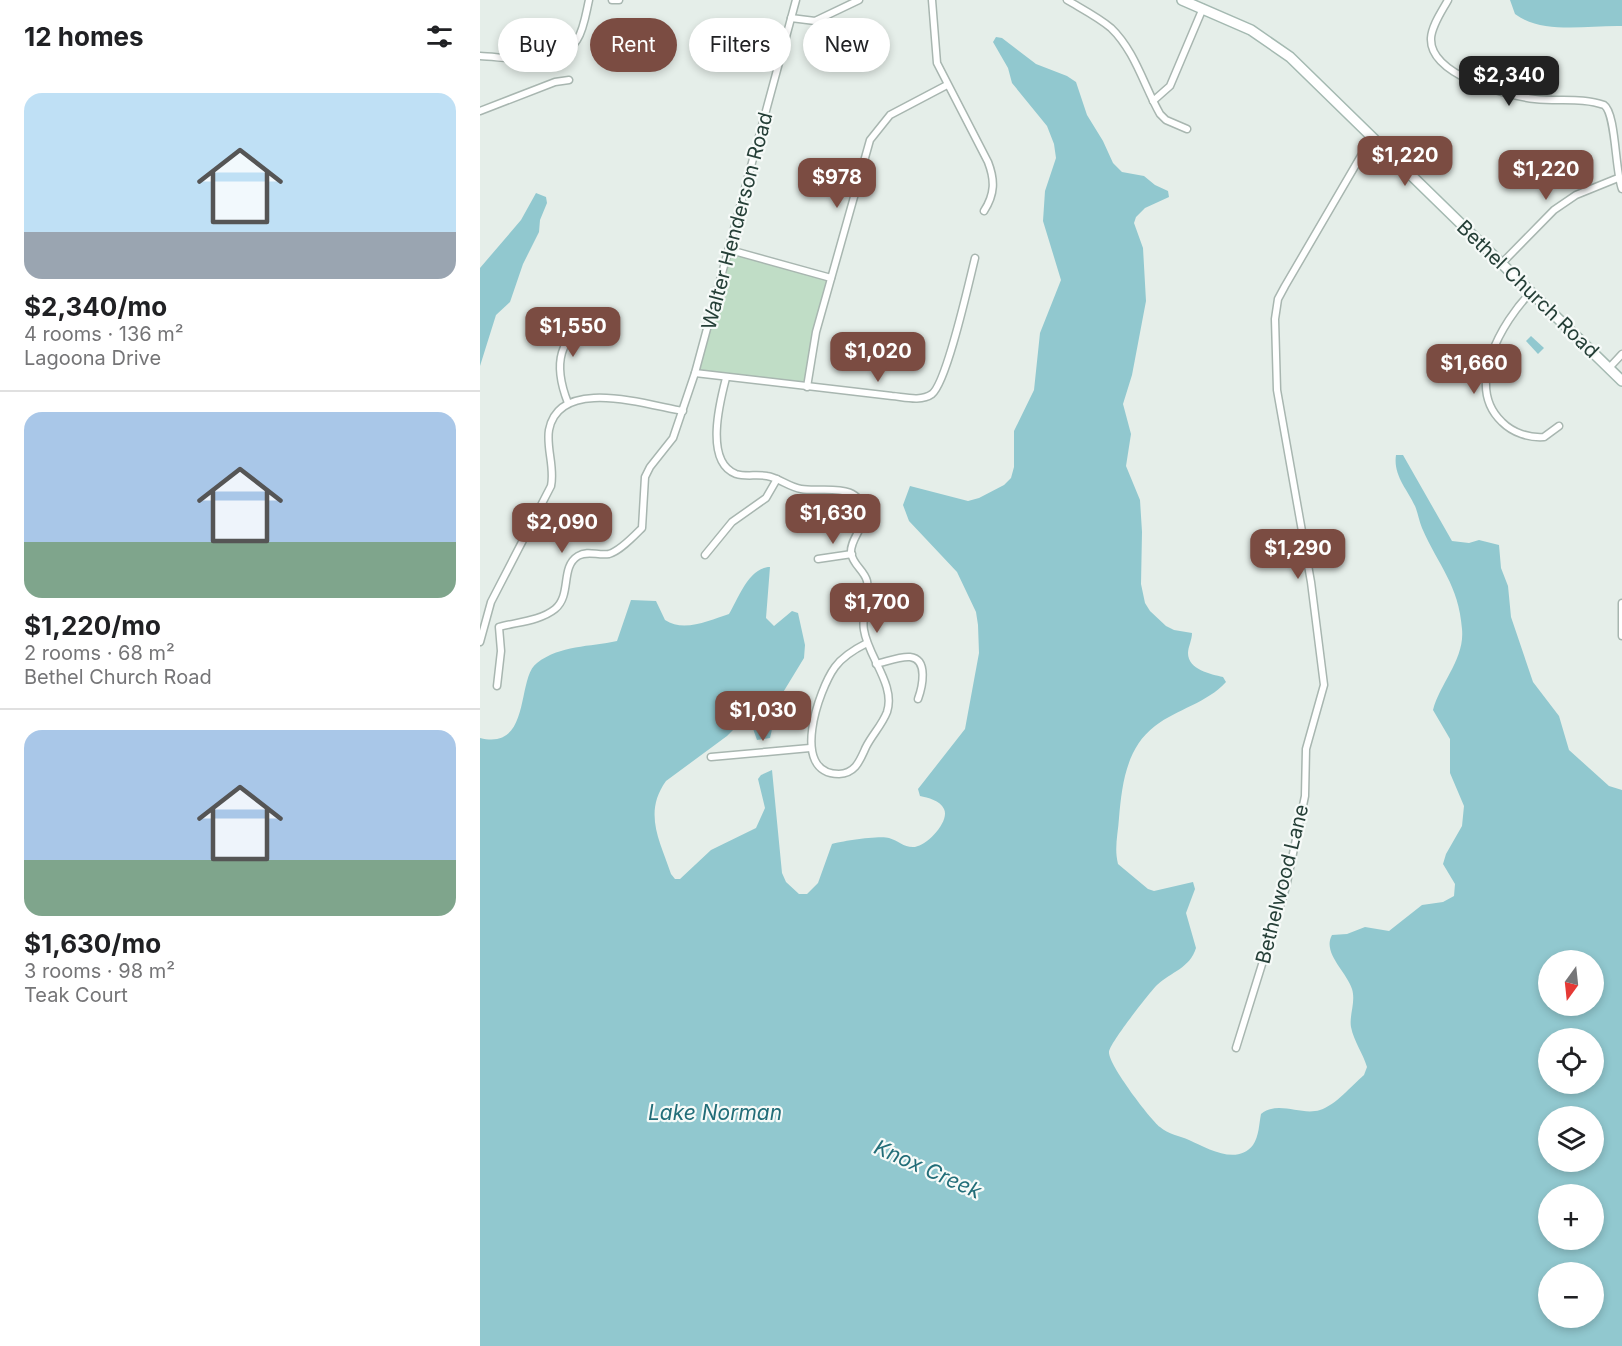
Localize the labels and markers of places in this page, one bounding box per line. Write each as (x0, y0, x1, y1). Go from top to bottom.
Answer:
pin: $2,340 (1460, 56, 1558, 107)
pin: $1,220 (1356, 136, 1454, 187)
pin: $1,220 (1497, 150, 1595, 201)
pin: $978 (801, 158, 873, 209)
pin: $1,550 (524, 307, 622, 358)
pin: $1,020 (829, 332, 927, 383)
pin: $1,660 (1425, 344, 1523, 395)
pin: $1,630 (784, 494, 882, 545)
pin: $2,090 (513, 503, 611, 554)
pin: $1,290 (1249, 529, 1347, 580)
pin: $1,700 (828, 583, 926, 634)
pin: $1,030 (714, 691, 812, 742)

